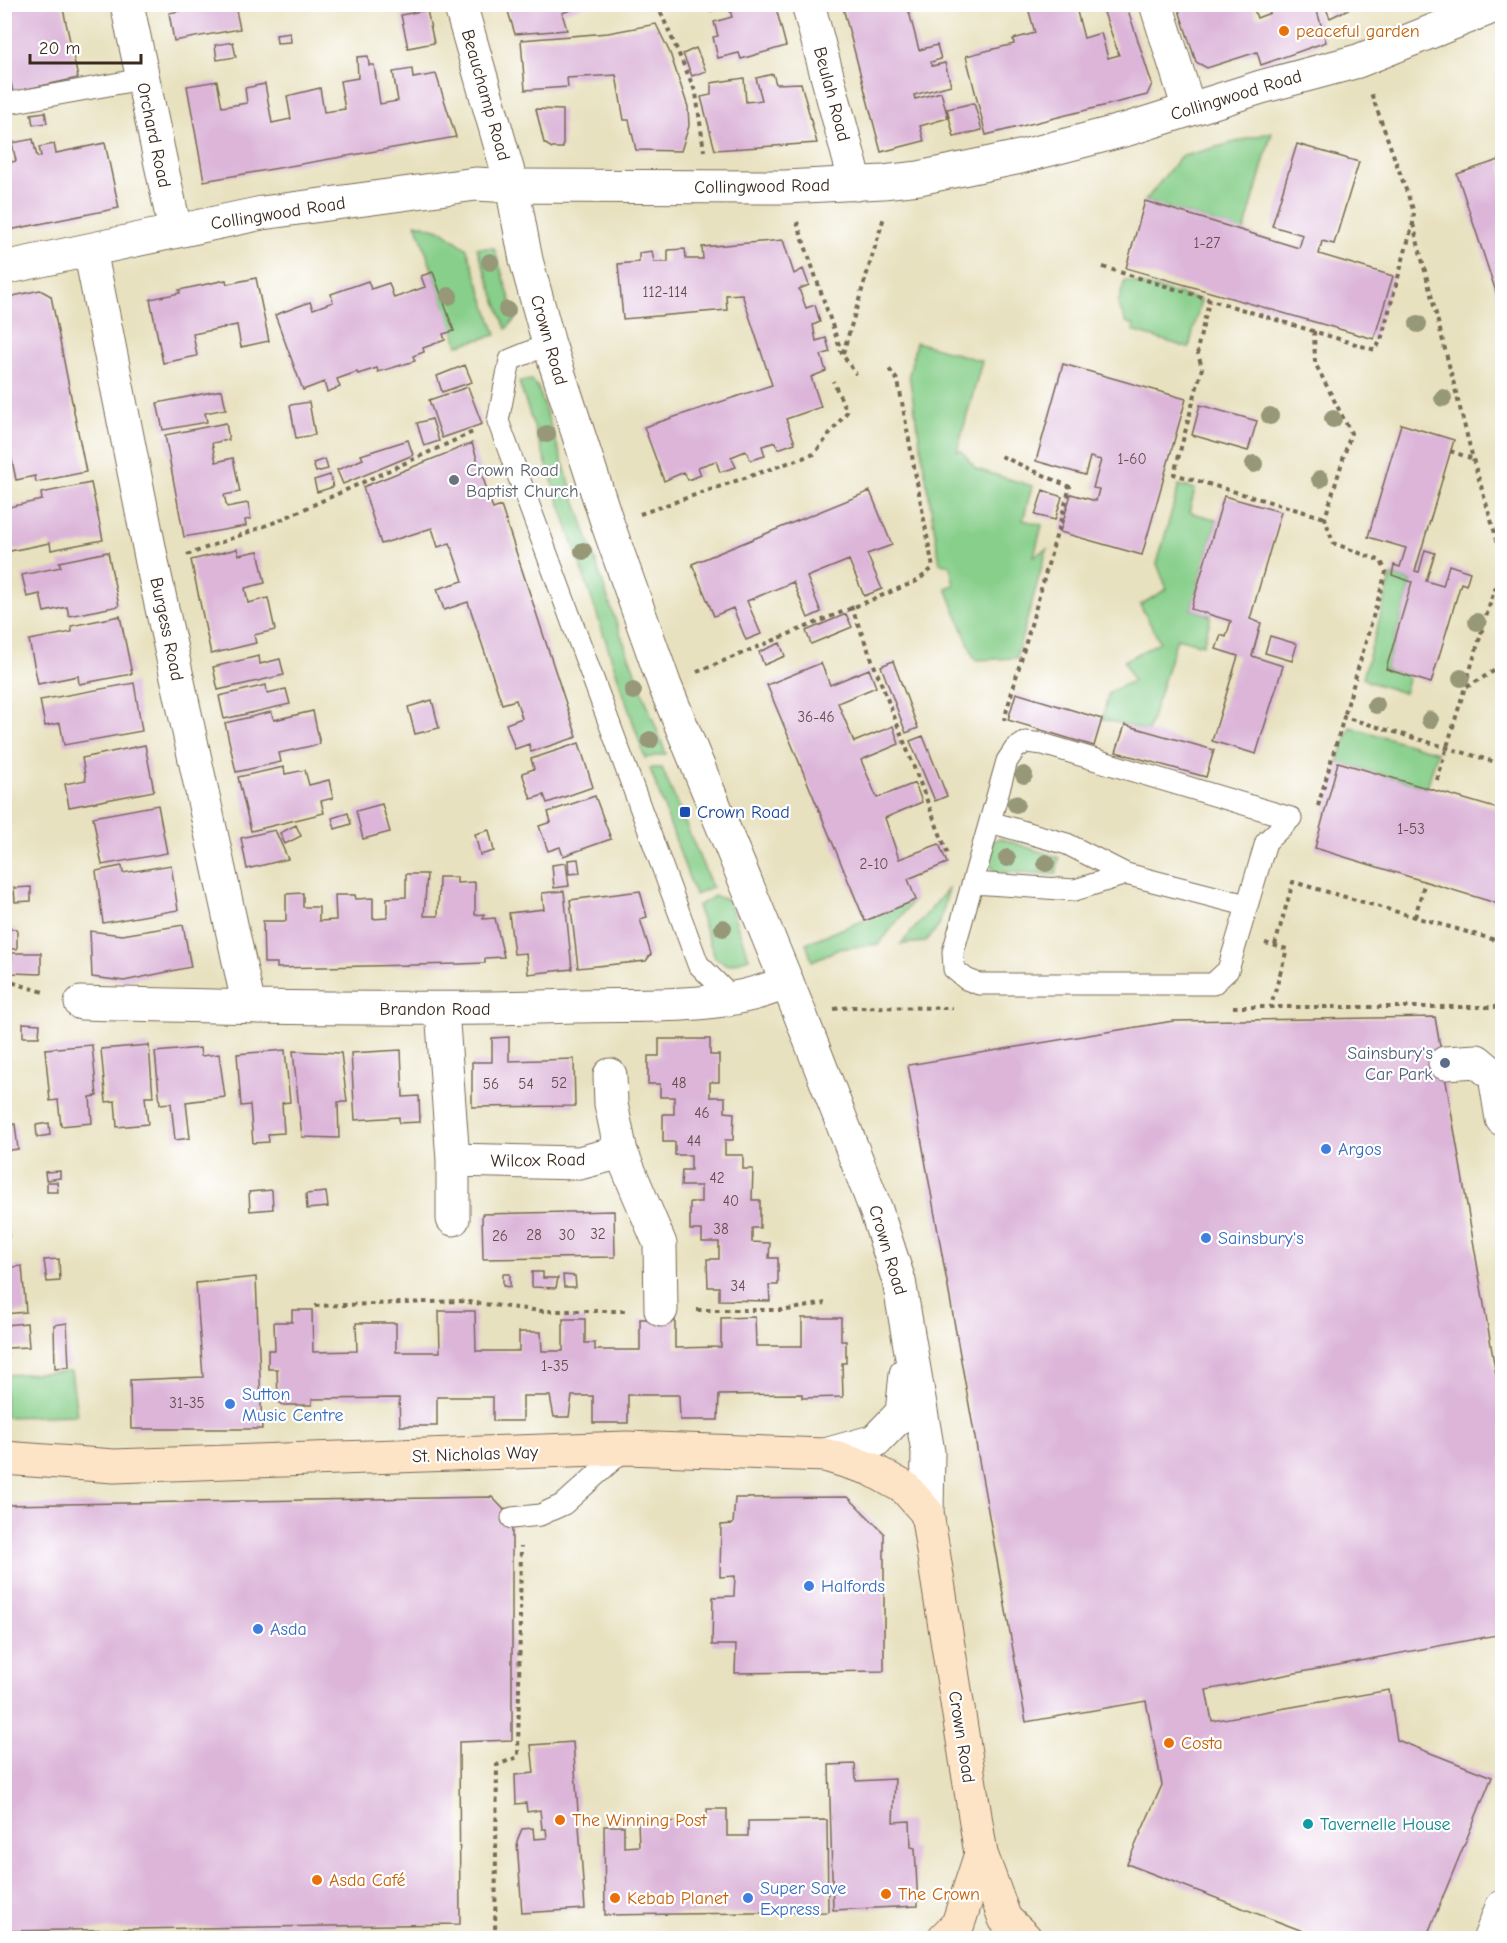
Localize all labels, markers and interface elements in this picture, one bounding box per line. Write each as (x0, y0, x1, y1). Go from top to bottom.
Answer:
place label: peaceful garden (1296, 21, 1420, 42)
marker: peaceful garden (1277, 24, 1291, 38)
scale bar (30, 27, 141, 65)
street label: Beauchamp Road (457, 27, 514, 163)
text: 20 m (39, 38, 80, 59)
street label: Beulah Road (809, 44, 854, 144)
street label: Collingwood Road (1168, 66, 1304, 125)
street label: Orchard Road (132, 81, 175, 190)
street label: Collingwood Road (694, 175, 830, 198)
street label: Collingwood Road (209, 192, 347, 234)
house number: 1-27 (1194, 234, 1220, 252)
house number: 112-114 (643, 283, 687, 301)
street label: Crown Road (526, 293, 571, 388)
house number: 1-60 (1117, 450, 1147, 468)
place label: Crown Road Baptist Church (466, 460, 579, 502)
marker: Crown Road Baptist Church (447, 473, 461, 487)
street label: Burgess Road (145, 575, 188, 683)
house number: 36-46 (797, 708, 835, 726)
place label: Crown Road (697, 802, 790, 823)
marker: Crown Road (678, 805, 692, 819)
house number: 1-53 (1397, 820, 1425, 838)
house number: 2-10 (860, 855, 888, 873)
street label: Brandon Road (379, 999, 491, 1020)
place label: Sainsbury's Car Park (1347, 1043, 1433, 1085)
marker: Sainsbury's Car Park (1438, 1056, 1452, 1070)
house number: 52 (551, 1074, 567, 1092)
house number: 48 (672, 1074, 687, 1092)
house number: 56 (483, 1075, 499, 1093)
house number: 54 (518, 1075, 534, 1093)
house number: 46 (694, 1104, 710, 1122)
house number: 44 (687, 1132, 701, 1150)
place label: Argos (1338, 1139, 1382, 1160)
marker: Argos (1319, 1142, 1333, 1156)
street label: Wilcox Road (490, 1149, 586, 1172)
house number: 42 (709, 1169, 725, 1187)
house number: 40 (723, 1192, 739, 1210)
street label: Crown Road (864, 1203, 911, 1298)
house number: 38 (713, 1220, 729, 1238)
house number: 32 (590, 1225, 606, 1243)
house number: 28 (526, 1226, 542, 1244)
house number: 30 (559, 1226, 575, 1244)
house number: 26 (492, 1227, 508, 1245)
place label: Sainsbury's (1218, 1228, 1304, 1249)
marker: Sainsbury's (1199, 1231, 1213, 1245)
house number: 34 (731, 1277, 745, 1295)
house number: 1-35 (541, 1357, 569, 1375)
place label: Sutton Music Centre (242, 1384, 344, 1426)
house number: 31-35 (169, 1394, 205, 1412)
marker: Sutton Music Centre (223, 1397, 237, 1411)
street label: St. Nicholas Way (412, 1442, 539, 1467)
place label: Halfords (821, 1576, 885, 1597)
marker: Halfords (802, 1579, 816, 1593)
place label: Asda (270, 1619, 307, 1640)
marker: Asda (251, 1622, 265, 1636)
street label: Crown Road (944, 1690, 979, 1785)
place label: Costa (1181, 1733, 1223, 1754)
marker: Costa (1162, 1736, 1176, 1750)
place label: The Winning Post (572, 1810, 707, 1831)
marker: The Winning Post (553, 1813, 567, 1827)
place label: Tavernelle House (1320, 1814, 1450, 1835)
marker: Tavernelle House (1301, 1817, 1315, 1831)
place label: Asda Café (329, 1870, 406, 1891)
marker: Asda Café (310, 1873, 324, 1887)
place label: Super Save Express (760, 1878, 846, 1920)
place label: The Crown (898, 1884, 980, 1905)
marker: The Crown (879, 1887, 893, 1901)
place label: Kebab Planet (627, 1888, 729, 1909)
marker: Kebab Planet (608, 1891, 622, 1905)
marker: Super Save Express (741, 1891, 755, 1905)

